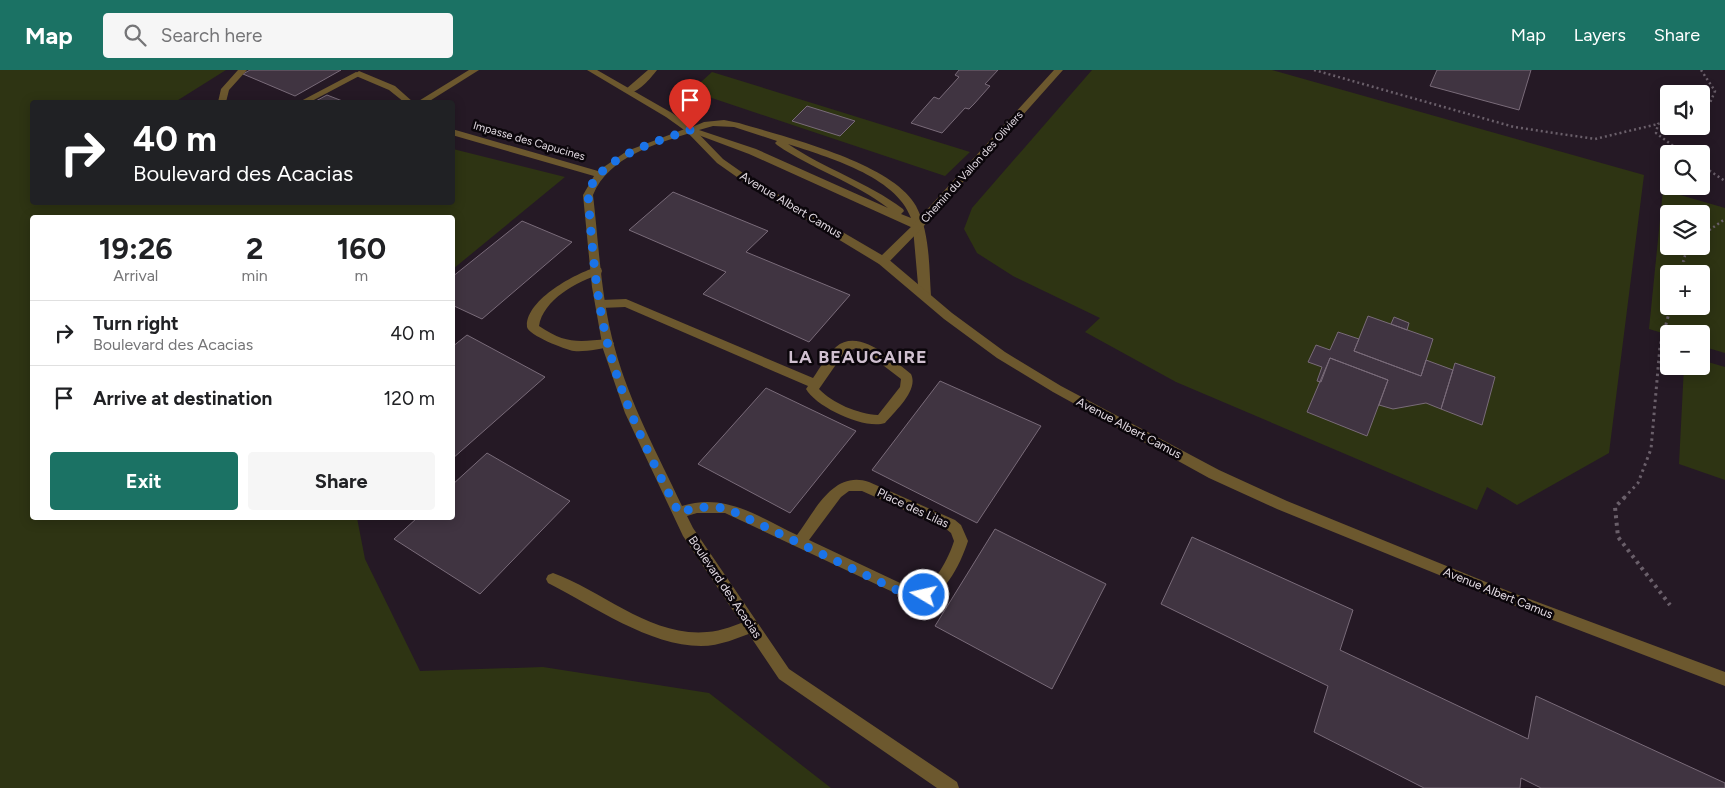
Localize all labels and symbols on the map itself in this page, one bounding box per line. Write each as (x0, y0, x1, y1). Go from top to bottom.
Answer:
pin (669, 79, 711, 130)
street label: Chemin du Vallon des Oliviers (918, 108, 1026, 226)
street label: Impasse des Capucines (472, 119, 586, 163)
street label: Avenue Albert Camus (737, 169, 845, 241)
district label: LA BEAUCAIRE (788, 346, 928, 368)
street label: Avenue Albert Camus (1074, 394, 1184, 462)
street label: Place des Lilas (875, 485, 951, 531)
street label: Boulevard des Acacias (686, 533, 765, 641)
street label: Avenue Albert Camus (1441, 565, 1555, 622)
position arrow (897, 568, 949, 620)

